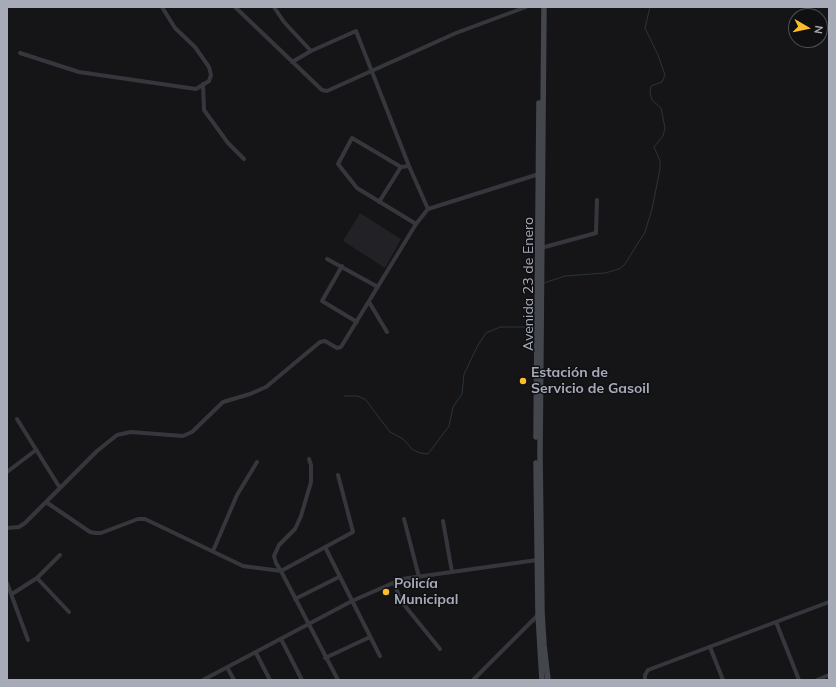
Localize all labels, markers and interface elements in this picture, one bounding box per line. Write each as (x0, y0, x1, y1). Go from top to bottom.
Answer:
north arrow (788, 8, 828, 48)
text: N (811, 25, 826, 35)
street label: Avenida 23 de Enero (521, 217, 537, 351)
place label: Estación de Servicio de Gasoil (531, 365, 650, 398)
marker: Estación de Servicio de Gasoil (518, 376, 528, 386)
place label: Policía Municipal (394, 576, 458, 608)
marker: Policía Municipal (381, 587, 391, 597)

